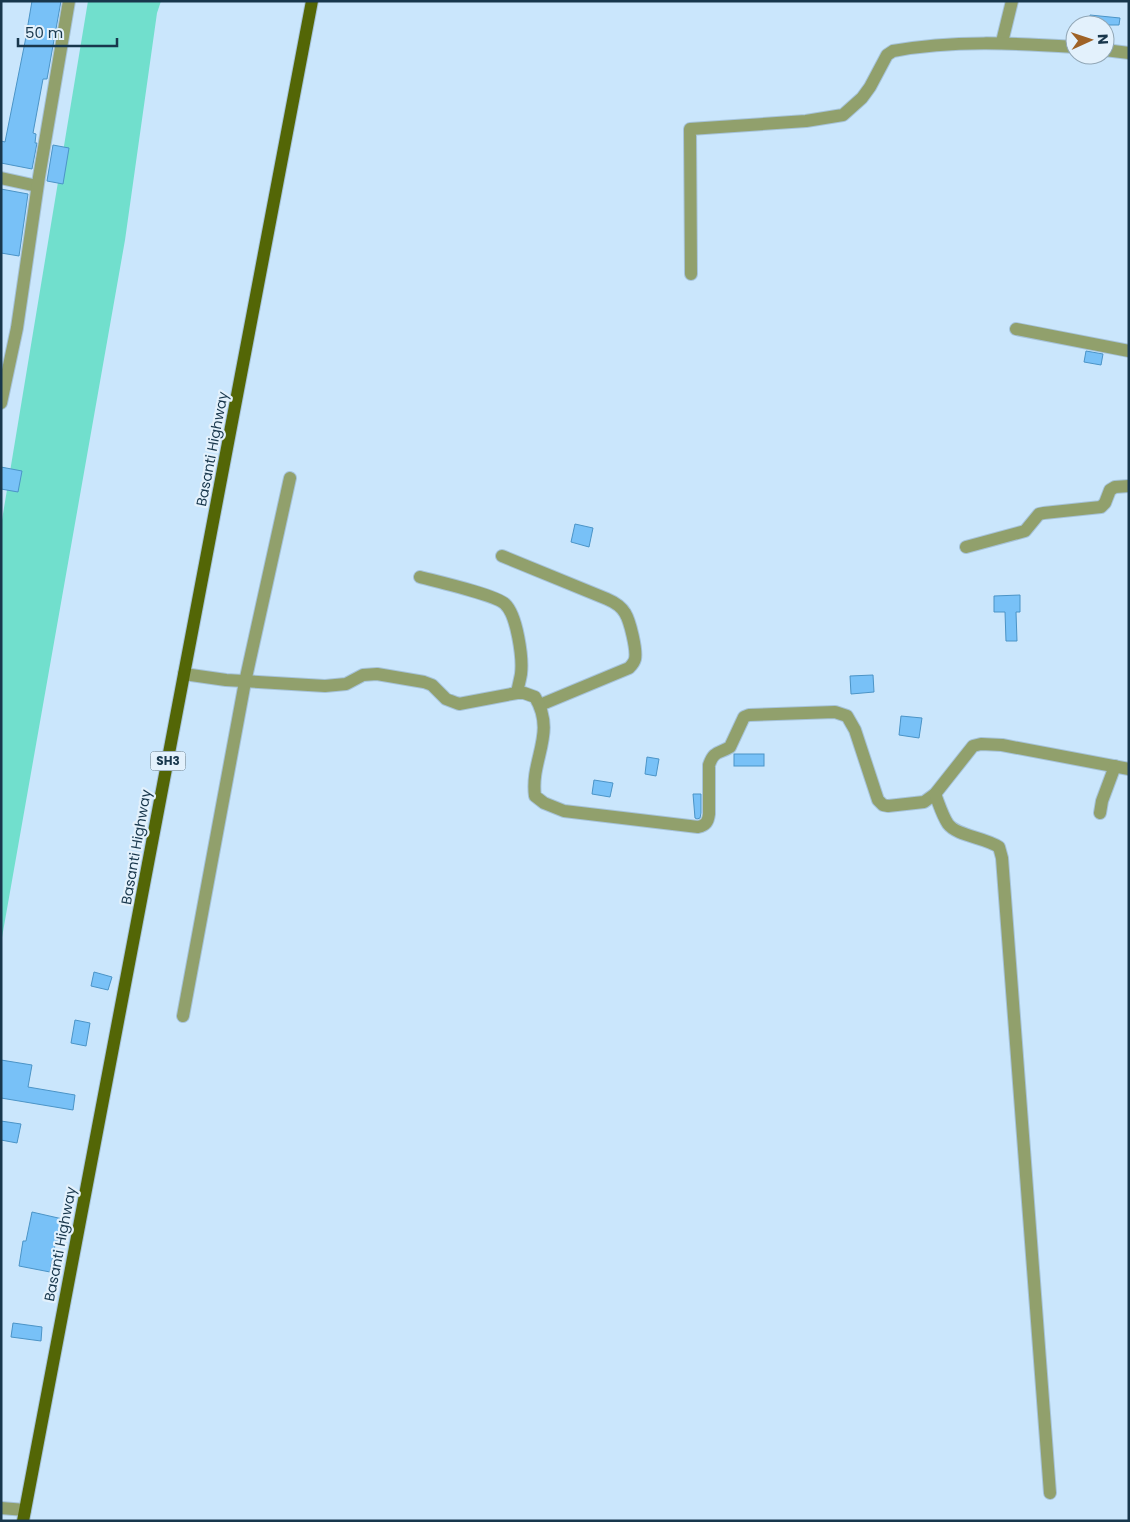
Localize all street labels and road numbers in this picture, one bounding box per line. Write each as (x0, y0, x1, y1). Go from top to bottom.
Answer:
street label: Basanti Highway (191, 390, 233, 508)
road number: SH3 (150, 751, 186, 770)
street label: Basanti Highway (116, 788, 156, 906)
street label: Basanti Highway (39, 1185, 81, 1303)

